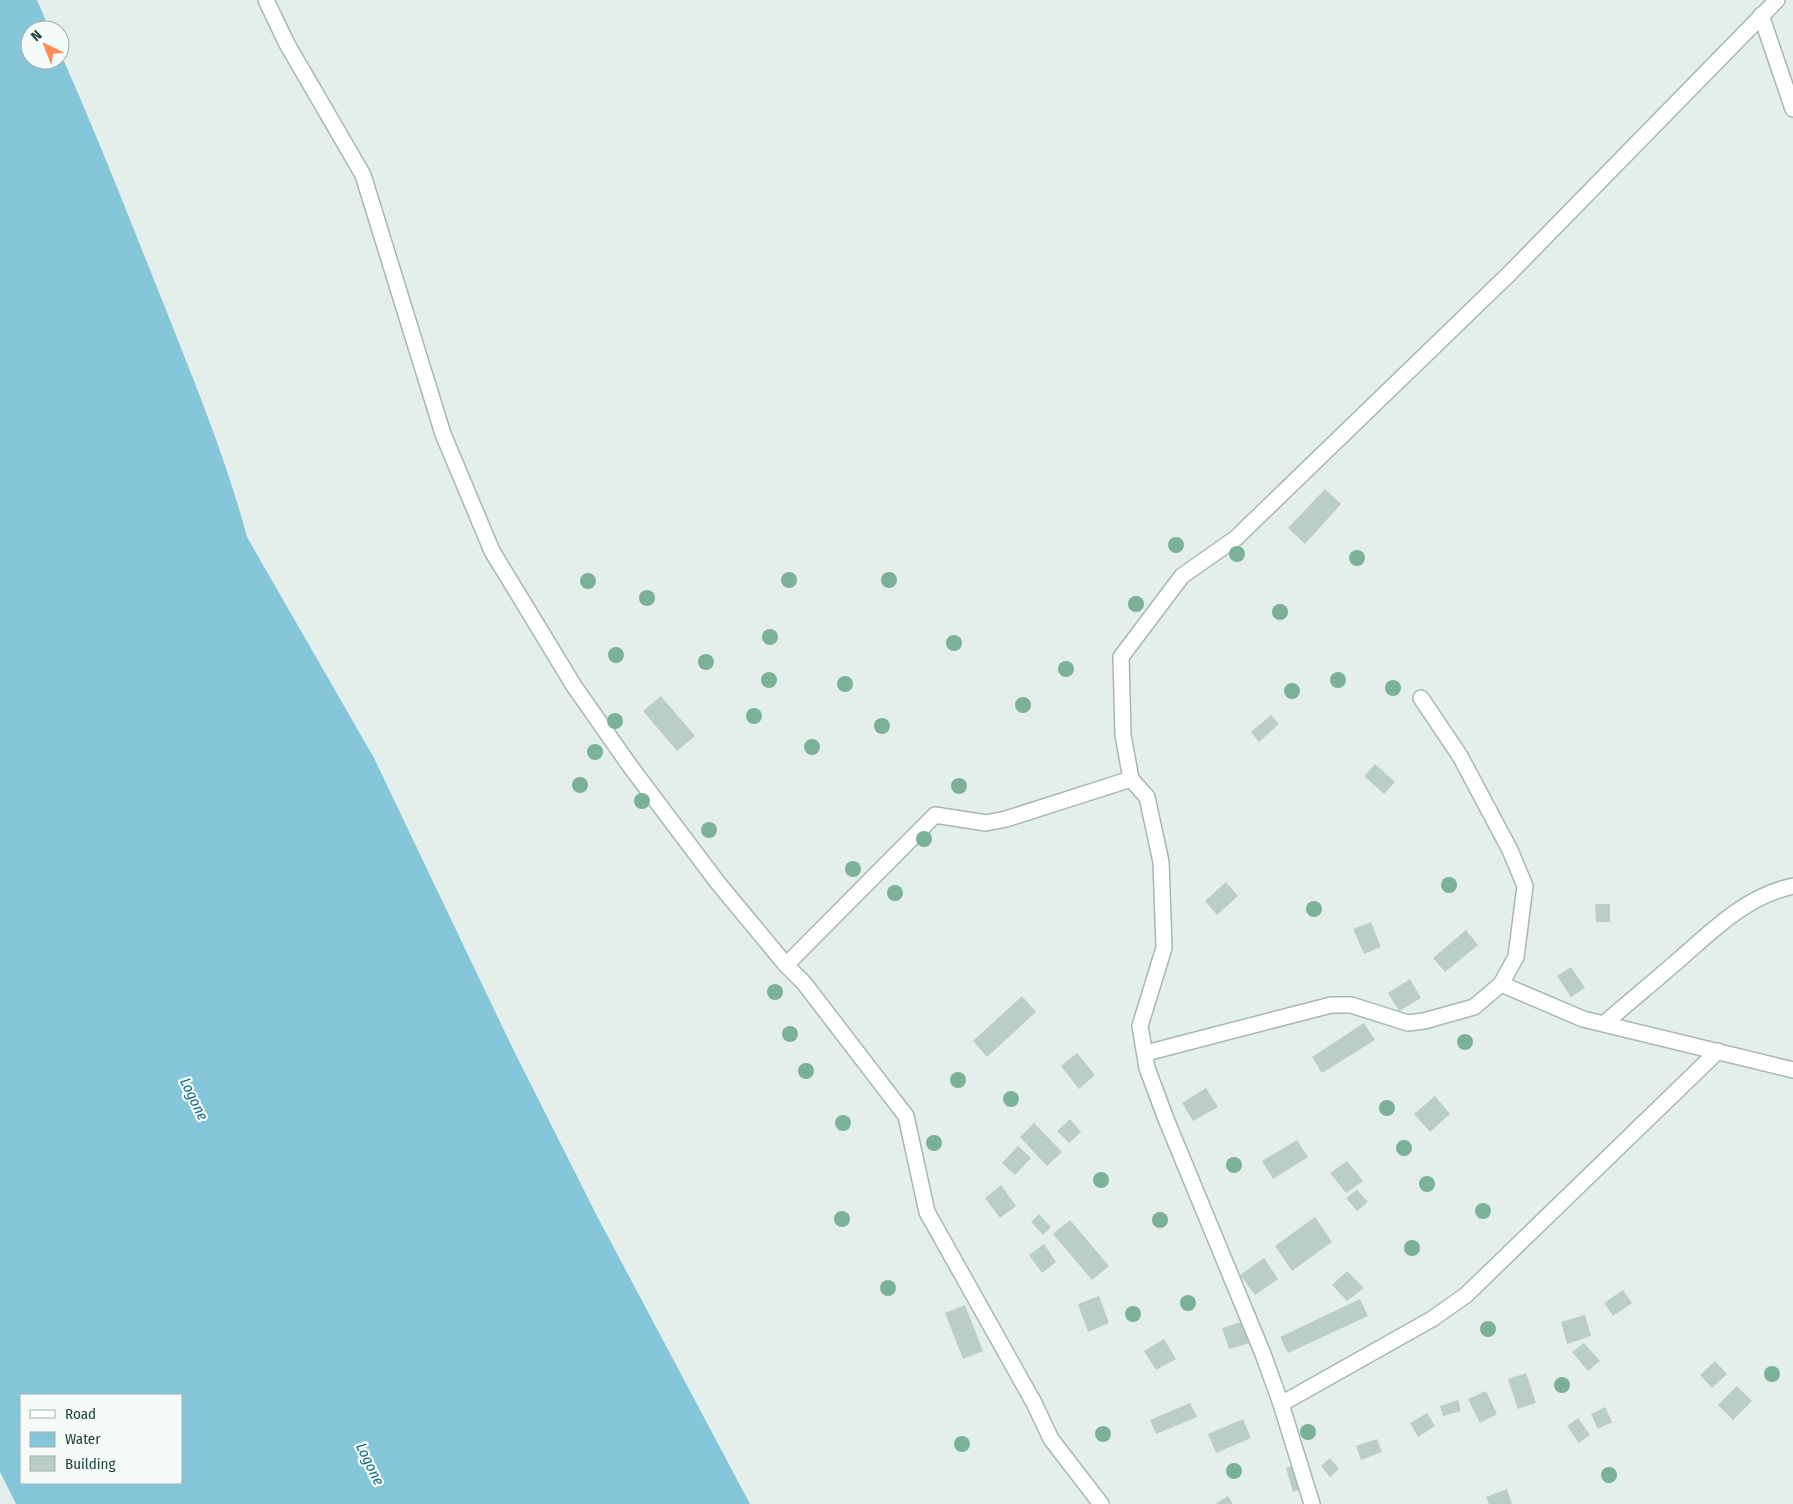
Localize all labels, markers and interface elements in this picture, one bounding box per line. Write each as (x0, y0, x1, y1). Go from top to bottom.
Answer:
north arrow (20, 20, 70, 70)
text: N (28, 27, 45, 45)
water label: Logone (176, 1075, 212, 1123)
legend (20, 1394, 182, 1484)
text: Road (65, 1405, 96, 1423)
text: Water (65, 1430, 101, 1448)
water label: Logone (352, 1440, 388, 1488)
text: Building (65, 1455, 116, 1473)

